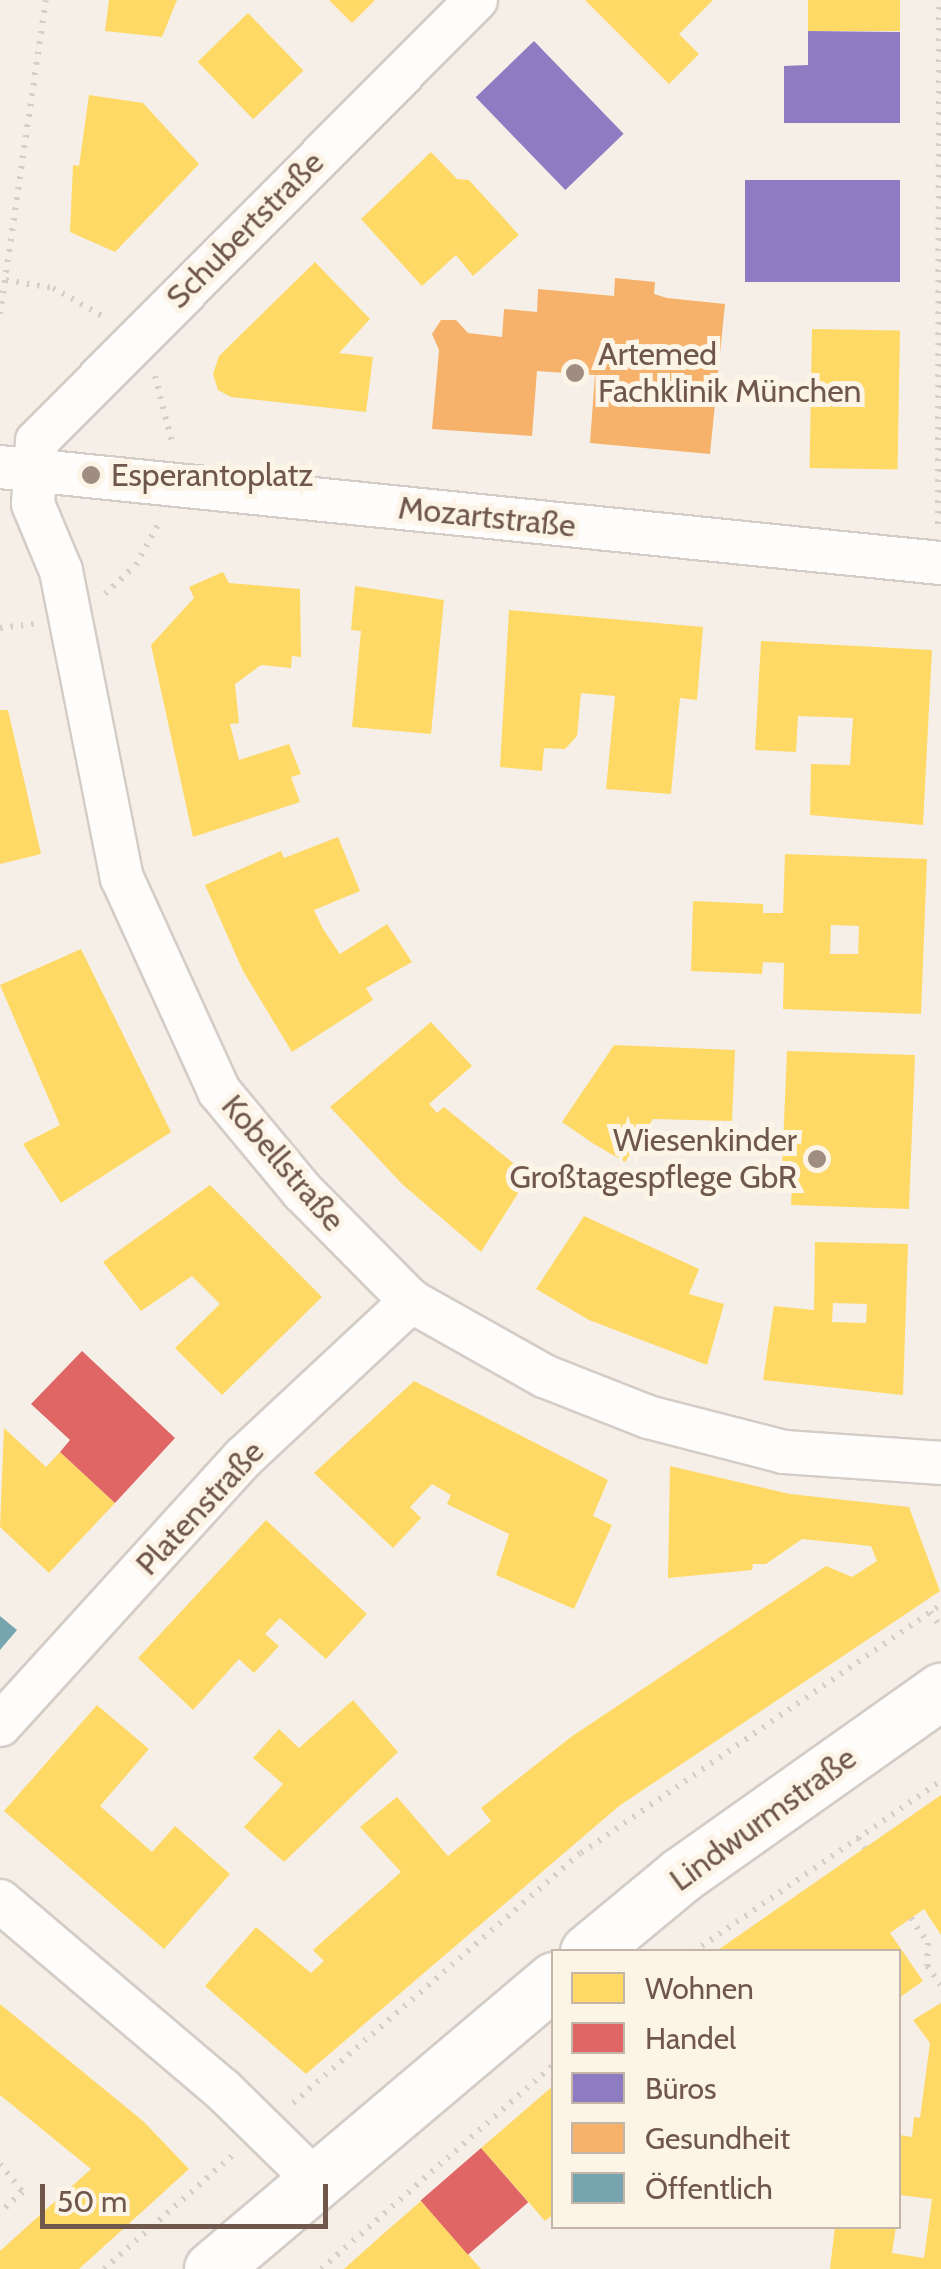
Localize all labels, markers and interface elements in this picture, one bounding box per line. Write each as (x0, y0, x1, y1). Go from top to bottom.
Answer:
street label: Schubertstraße (158, 143, 332, 317)
place label: Artemed Fachklinik München (598, 336, 861, 411)
marker: Artemed Fachklinik München (562, 360, 588, 386)
place label: Esperantoplatz (111, 456, 313, 494)
marker: Esperantoplatz (80, 464, 102, 486)
street label: Mozartstraße (396, 489, 578, 545)
street label: Kobellstraße (213, 1087, 353, 1239)
place label: Wiesenkinder Großtagespflege GbR (509, 1122, 797, 1197)
marker: Wiesenkinder Großtagespflege GbR (806, 1148, 828, 1170)
street label: Platenstraße (128, 1433, 272, 1583)
street label: Lindwurmstraße (662, 1739, 864, 1899)
legend (551, 1949, 901, 2229)
text: Wohnen (645, 1970, 754, 2007)
text: Handel (645, 2020, 736, 2057)
text: Büros (645, 2070, 717, 2107)
text: Gesundheit (645, 2120, 790, 2157)
scale bar (45, 2164, 332, 2226)
text: Öffentlich (645, 2170, 773, 2207)
text: 50 m (57, 2183, 127, 2220)

